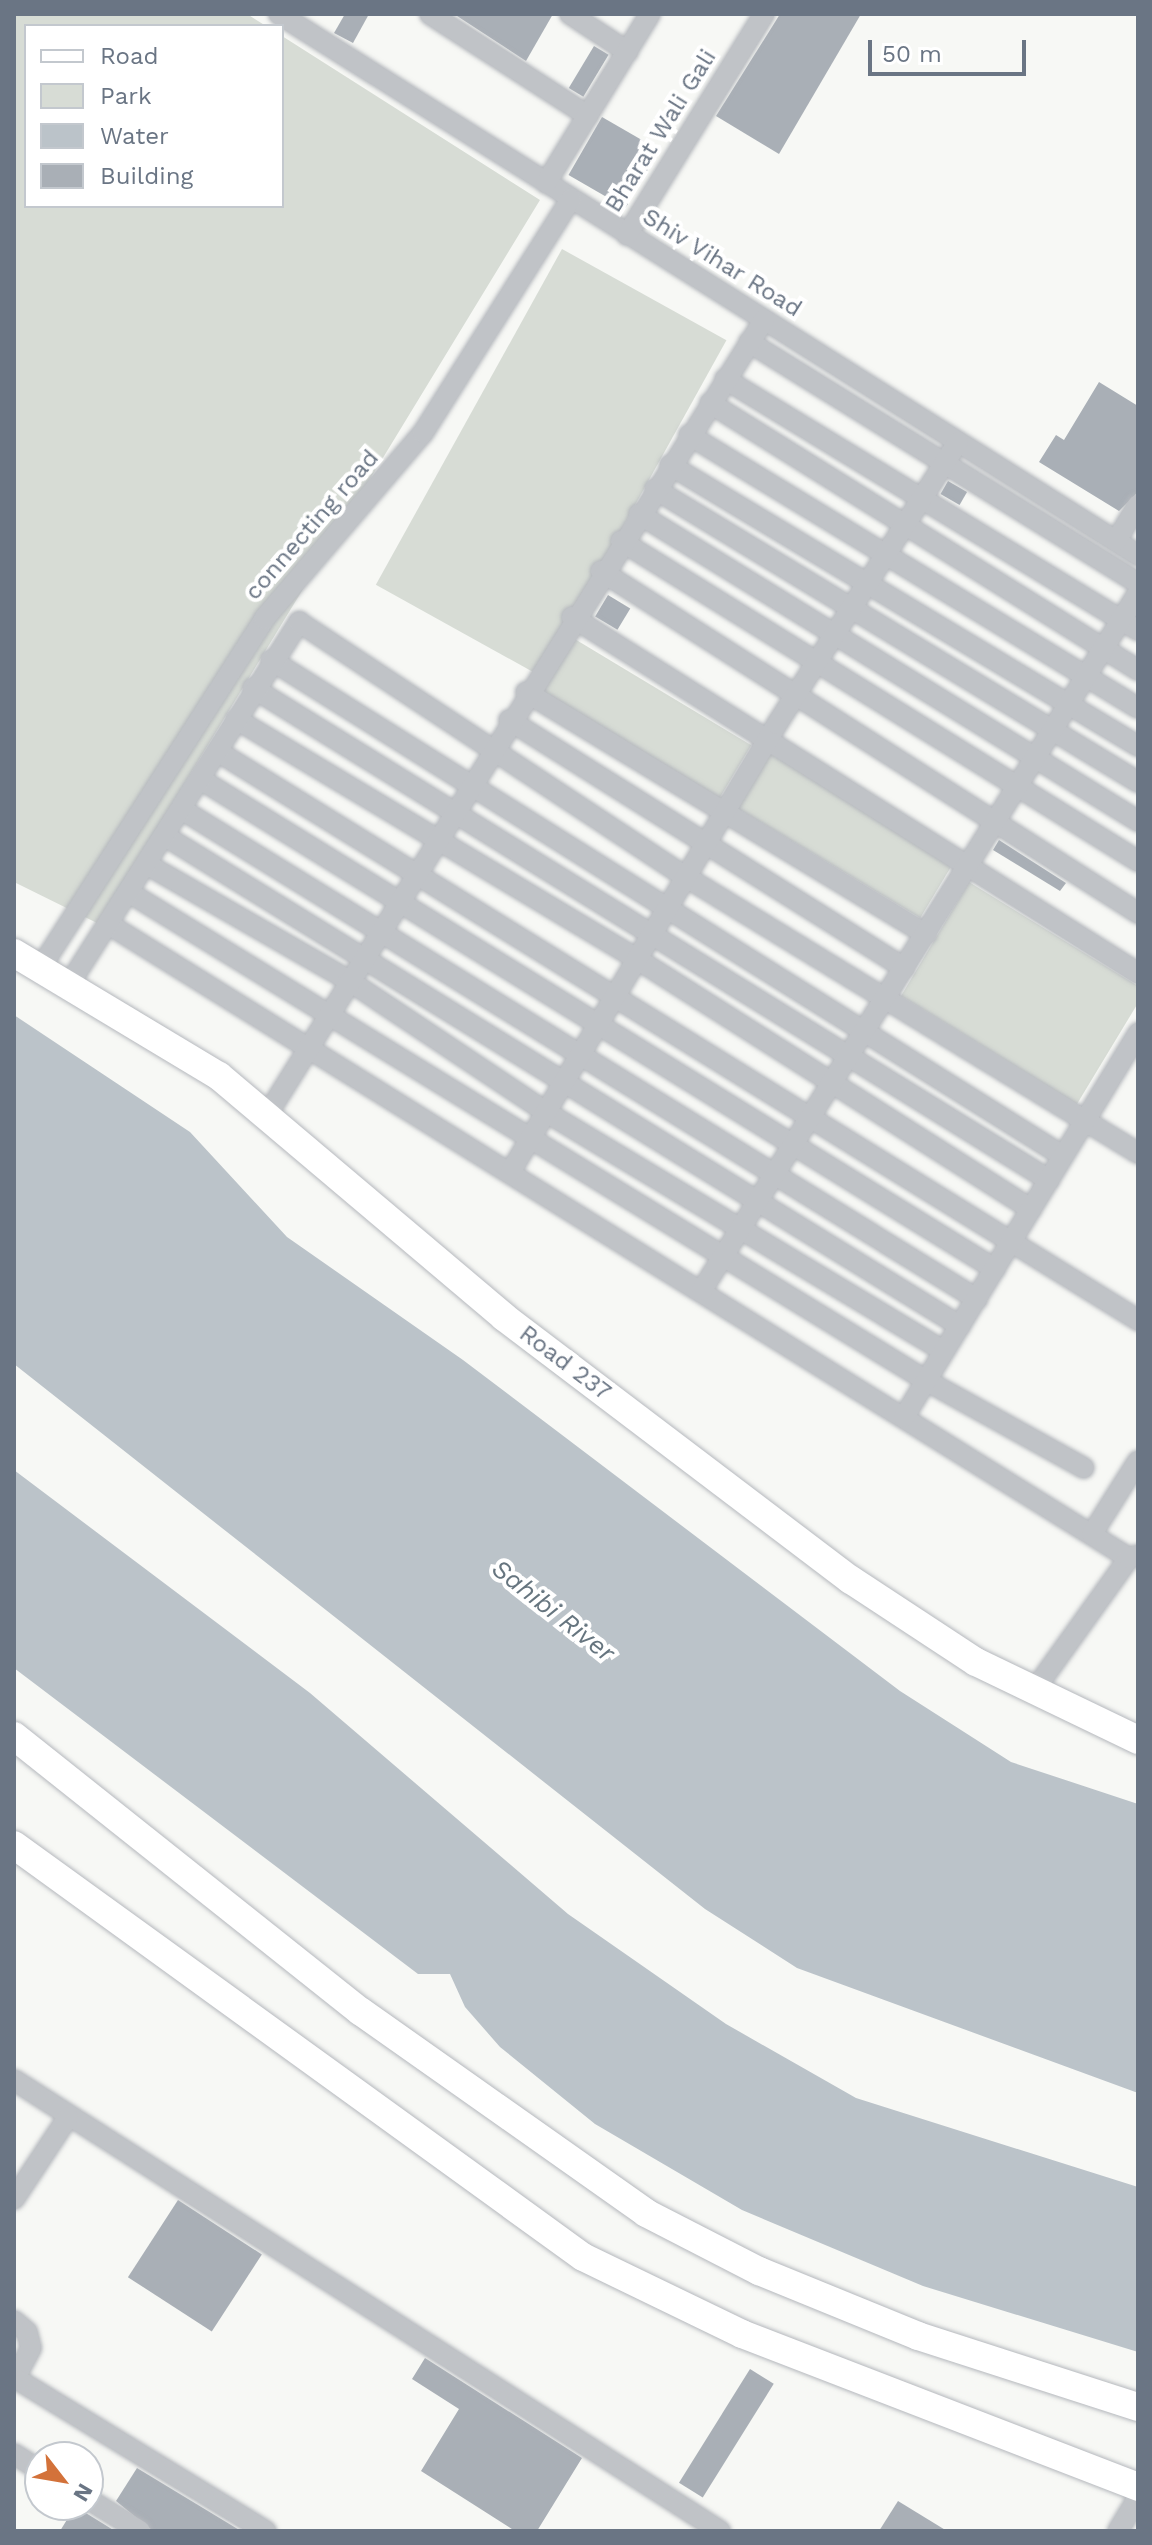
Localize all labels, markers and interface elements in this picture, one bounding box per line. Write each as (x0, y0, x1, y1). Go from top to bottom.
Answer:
legend (24, 24, 284, 208)
scale bar (872, 24, 1030, 74)
text: 50 m (882, 40, 942, 68)
text: Road (100, 42, 159, 70)
street label: Bharat Wali Gali (599, 44, 723, 218)
text: Park (100, 82, 152, 110)
text: Water (100, 122, 169, 150)
text: Building (100, 162, 193, 190)
street label: Shiv Vihar Road (636, 202, 808, 324)
street label: connecting road (239, 444, 385, 606)
street label: Road 237 (514, 1319, 616, 1407)
water label: Sahibi River (485, 1553, 621, 1669)
north arrow (24, 2441, 104, 2521)
text: N (68, 2479, 98, 2506)

